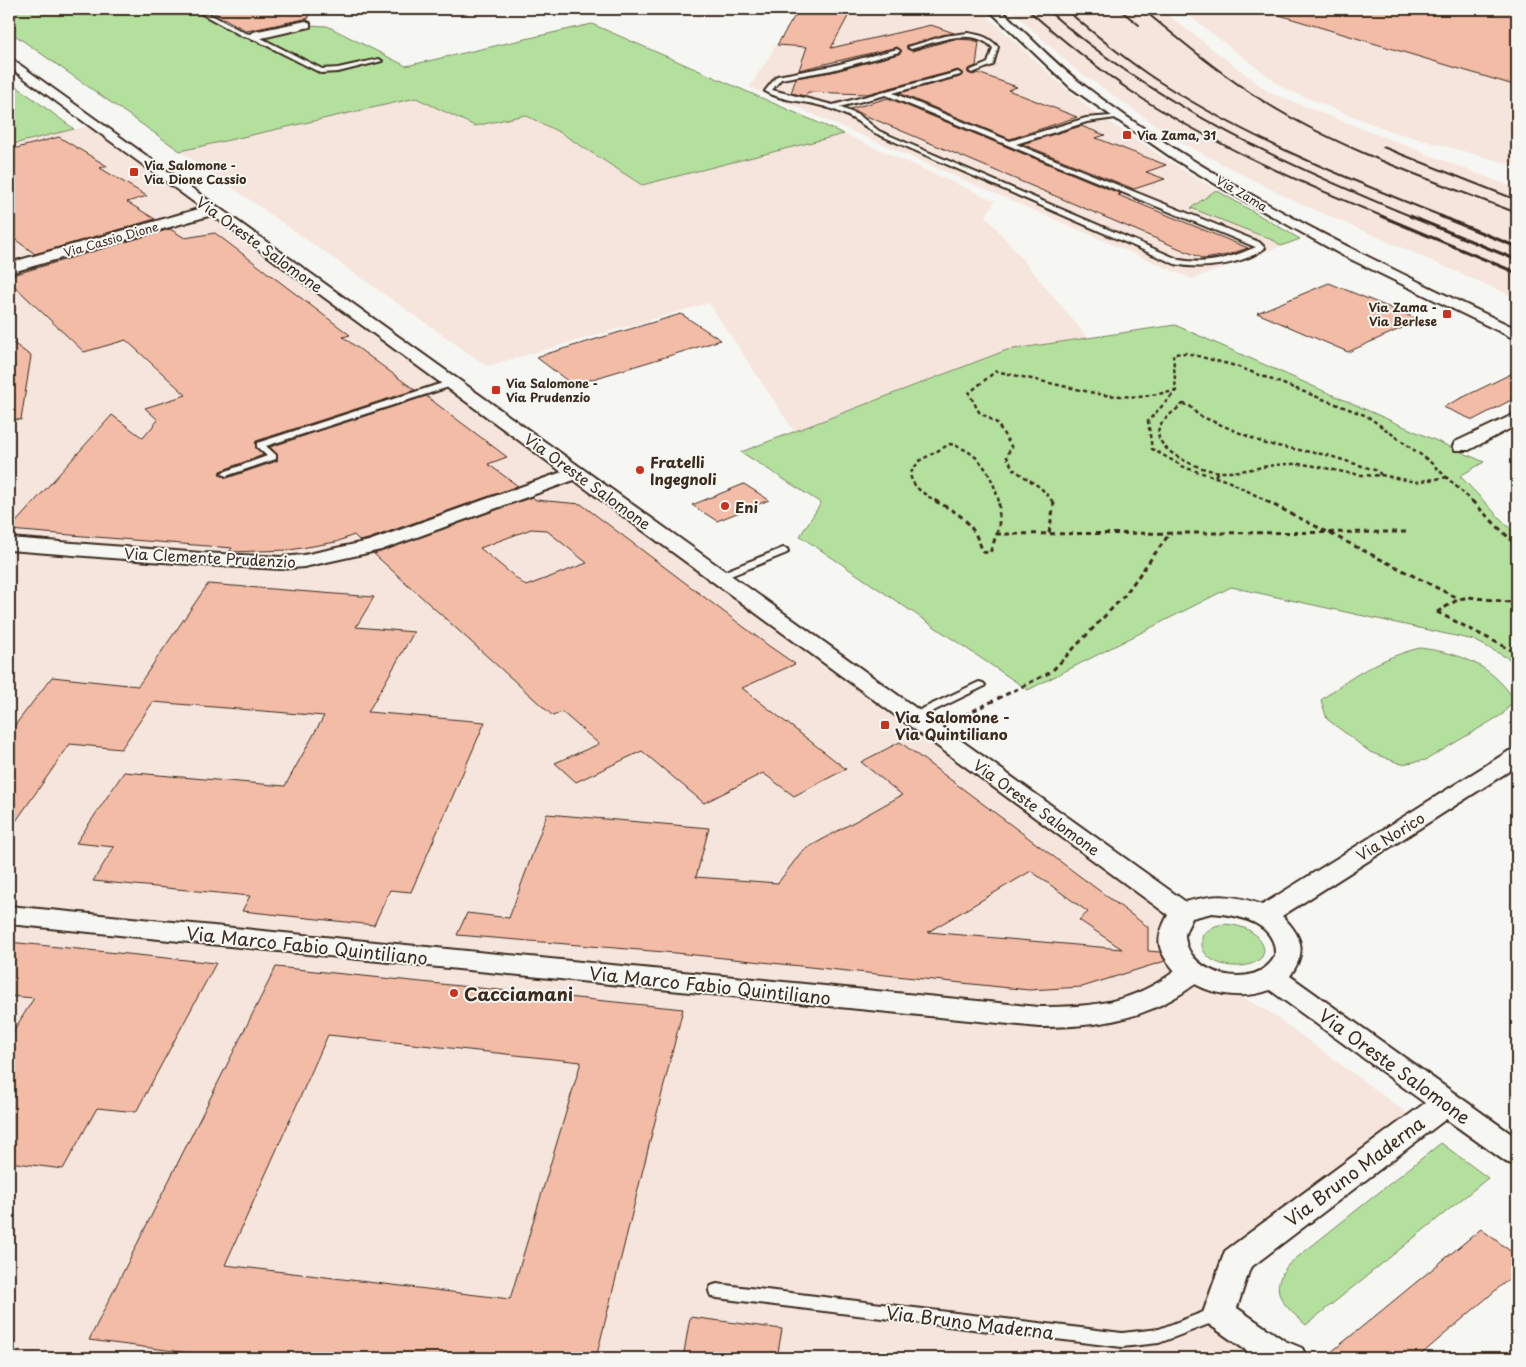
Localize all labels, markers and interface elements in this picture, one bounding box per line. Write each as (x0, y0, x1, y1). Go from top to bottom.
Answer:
place label: Via Zama, 31 (1137, 126, 1217, 144)
marker: Via Zama, 31 (1121, 129, 1133, 141)
place label: Via Salomone - Via Dione Cassio (144, 156, 246, 188)
marker: Via Salomone - Via Dione Cassio (128, 166, 140, 178)
street label: Via Zama (1213, 171, 1271, 216)
street label: Via Oreste Salomone (192, 190, 328, 298)
street label: Via Cassio Dione (61, 217, 161, 261)
place label: Via Zama - Via Berlese (1368, 298, 1437, 330)
marker: Via Zama - Via Berlese (1441, 308, 1453, 320)
place label: Via Salomone - Via Prudenzio (506, 374, 598, 406)
marker: Via Salomone - Via Prudenzio (490, 384, 502, 396)
street label: Via Oreste Salomone (520, 427, 656, 535)
place label: Fratelli Ingegnoli (650, 450, 717, 490)
marker: Fratelli Ingegnoli (634, 464, 646, 476)
place label: Eni (735, 495, 759, 518)
marker: Eni (719, 500, 731, 512)
street label: Via Clemente Prudenzio (124, 541, 296, 573)
place label: Via Salomone - Via Quintiliano (895, 705, 1010, 745)
marker: Via Salomone - Via Quintiliano (879, 719, 891, 731)
street label: Via Oreste Salomone (969, 753, 1105, 861)
street label: Via Norico (1351, 806, 1429, 866)
street label: Via Marco Fabio Quintiliano (185, 919, 429, 971)
street label: Via Marco Fabio Quintiliano (588, 959, 832, 1011)
place label: Cacciamani (464, 980, 573, 1007)
marker: Cacciamani (448, 987, 460, 999)
street label: Via Oreste Salomone (1313, 1002, 1477, 1130)
street label: Via Bruno Maderna (1278, 1109, 1430, 1233)
street label: Via Bruno Maderna (884, 1298, 1056, 1346)

